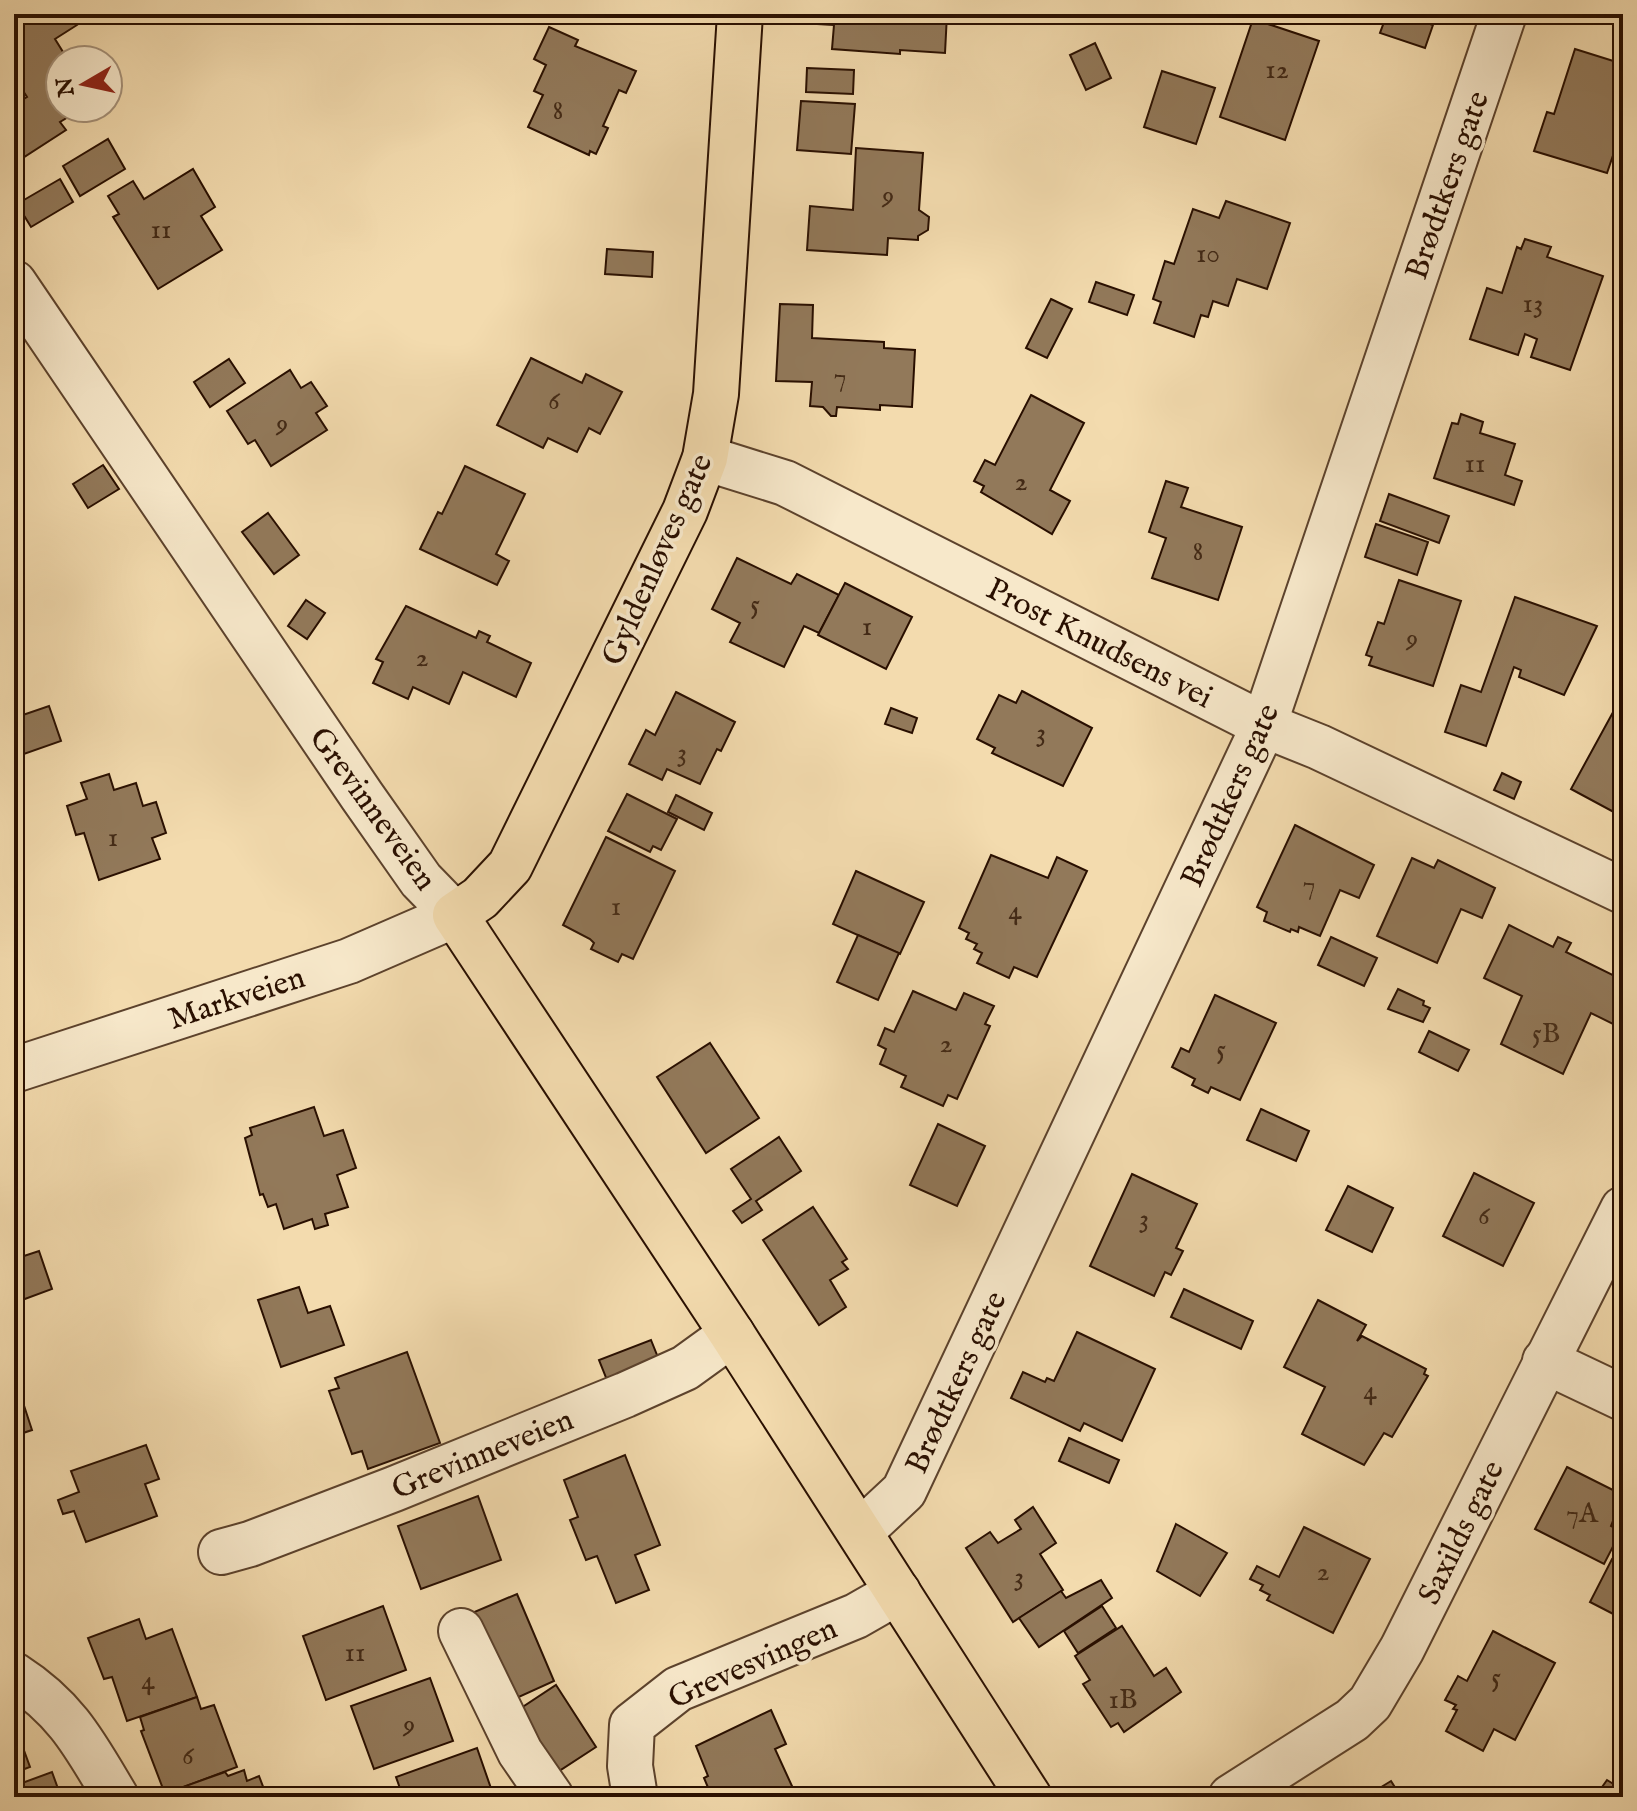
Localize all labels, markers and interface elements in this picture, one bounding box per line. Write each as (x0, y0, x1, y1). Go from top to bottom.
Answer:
north arrow (44, 44, 124, 124)
house number: 12 (1265, 53, 1289, 88)
text: N (51, 75, 82, 99)
street label: Brødtkers gate (1397, 86, 1500, 285)
house number: 8 (553, 94, 563, 129)
house number: 9 (881, 179, 894, 214)
house number: 11 (151, 213, 171, 248)
house number: 10 (1196, 237, 1220, 272)
house number: 13 (1523, 287, 1543, 322)
house number: 7 (833, 360, 847, 395)
house number: 6 (548, 384, 561, 419)
house number: 9 (275, 407, 288, 442)
house number: 11 (1465, 447, 1485, 482)
street label: Gyldenløves gate (593, 448, 723, 672)
house number: 2 (1014, 465, 1028, 500)
house number: 8 (1193, 535, 1203, 570)
street label: Prost Knudsens vei (979, 569, 1219, 719)
house number: 5 (750, 588, 760, 623)
house number: 1 (862, 610, 872, 645)
house number: 9 (1405, 622, 1418, 657)
house number: 2 (415, 641, 429, 676)
street label: Brødtkers gate (1173, 698, 1290, 894)
house number: 3 (1036, 716, 1046, 751)
street label: Grevinneveien (299, 720, 445, 899)
house number: 3 (677, 736, 687, 771)
house number: 1 (108, 821, 118, 856)
house number: 7 (1302, 868, 1316, 903)
house number: 1 (611, 890, 621, 925)
house number: 4 (1008, 894, 1022, 929)
street label: Markveien (163, 958, 310, 1041)
house number: 5B (1532, 1017, 1560, 1052)
house number: 2 (939, 1027, 953, 1062)
house number: 5 (1216, 1033, 1226, 1068)
house number: 6 (1478, 1199, 1491, 1234)
house number: 3 (1139, 1202, 1149, 1237)
street label: Brødtkers gate (897, 1285, 1017, 1481)
house number: 4 (1363, 1374, 1377, 1409)
street label: Grevinneveien (386, 1400, 580, 1510)
street label: Saxilds gate (1410, 1454, 1515, 1612)
house number: 7A (1566, 1497, 1599, 1532)
house number: 2 (1316, 1555, 1330, 1590)
house number: 3 (1014, 1560, 1024, 1595)
street label: Grevesvingen (662, 1609, 844, 1720)
house number: 11 (345, 1636, 365, 1671)
house number: 5 (1491, 1661, 1501, 1696)
house number: 4 (141, 1664, 155, 1699)
house number: 1B (1109, 1683, 1137, 1718)
house number: 9 (402, 1708, 415, 1743)
house number: 6 (182, 1739, 195, 1774)

